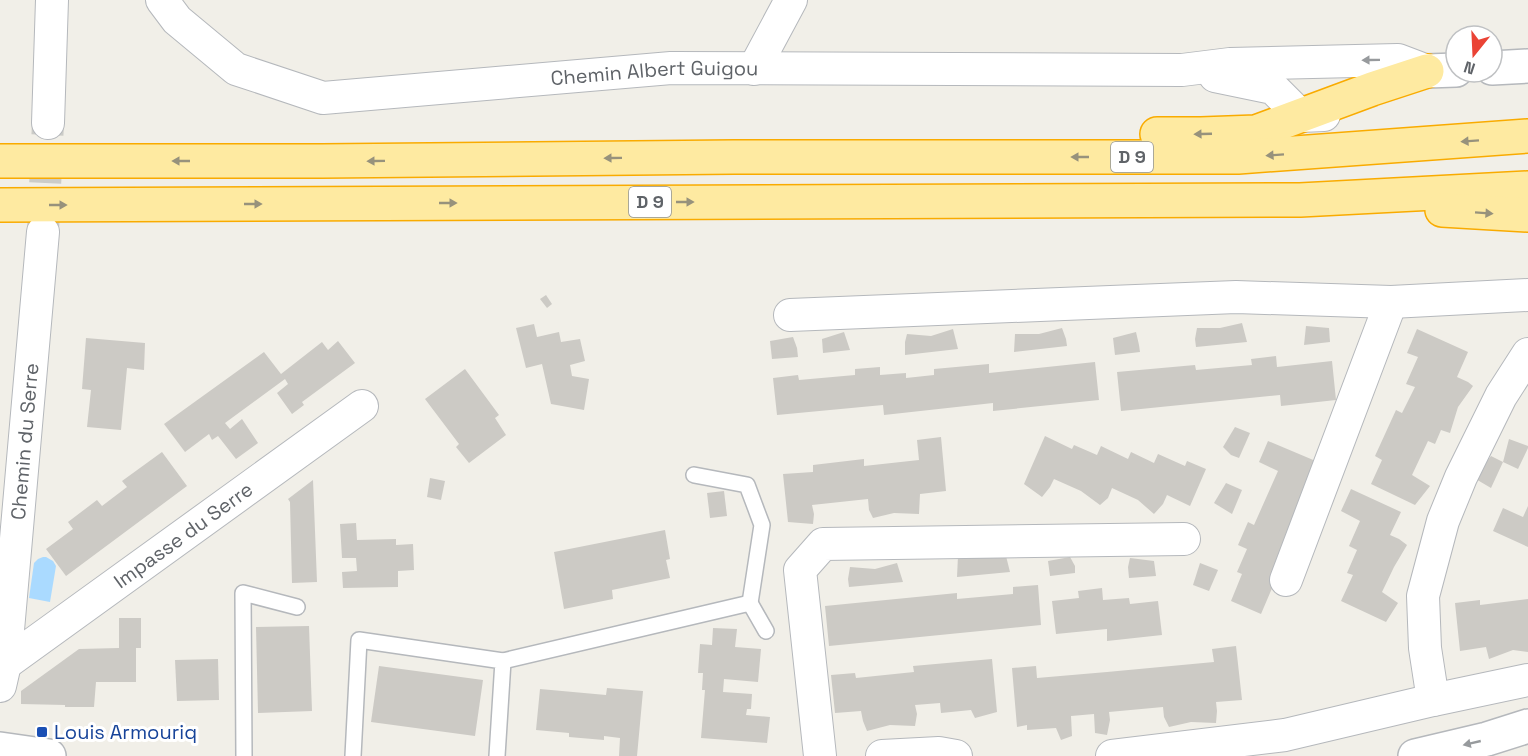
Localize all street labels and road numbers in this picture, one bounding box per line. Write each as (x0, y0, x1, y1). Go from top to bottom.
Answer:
street label: Chemin Albert Guigou (550, 55, 758, 91)
road number: D 9 (1111, 142, 1153, 172)
road number: D 9 (629, 187, 671, 217)
street label: Chemin du Serre (5, 362, 44, 521)
street label: Impasse du Serre (109, 476, 258, 594)

